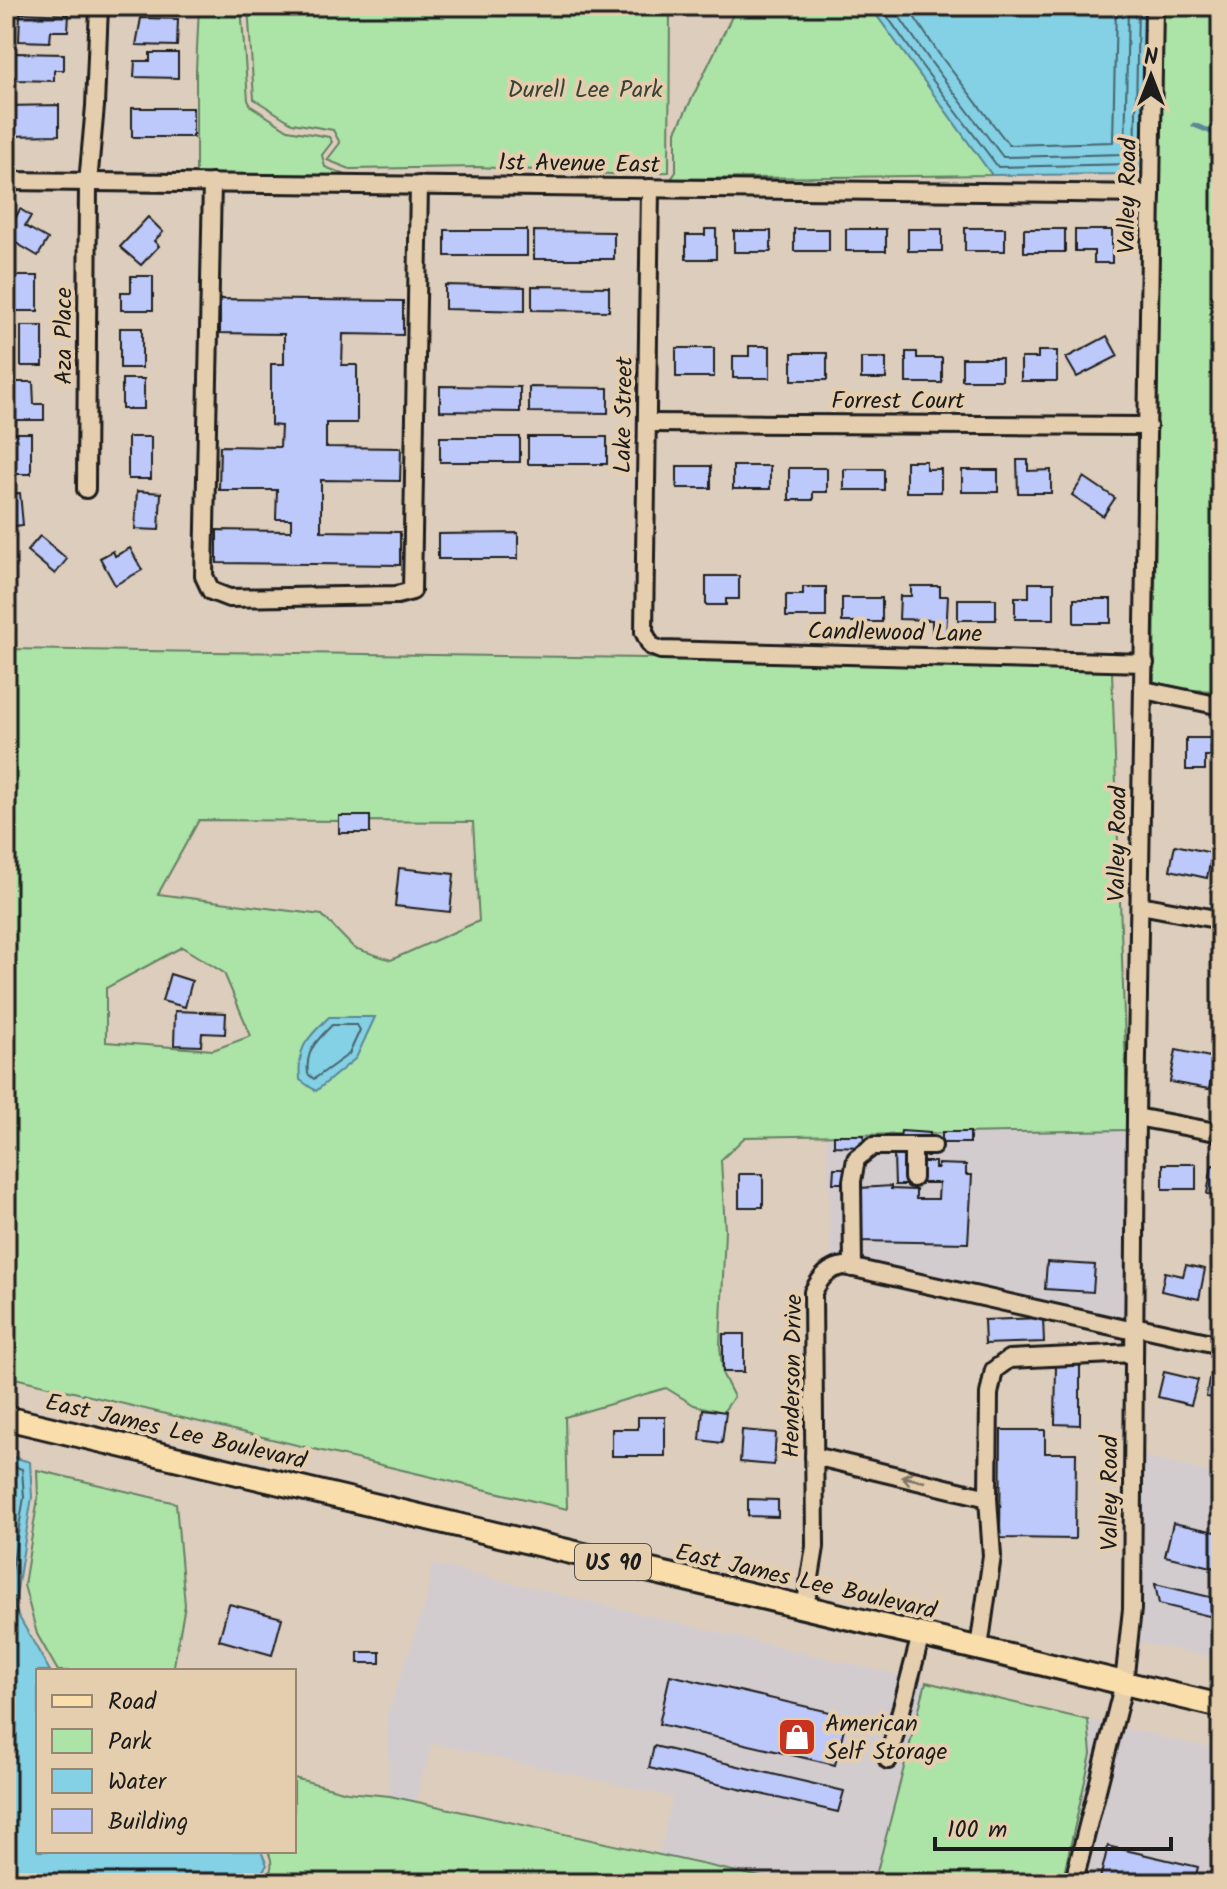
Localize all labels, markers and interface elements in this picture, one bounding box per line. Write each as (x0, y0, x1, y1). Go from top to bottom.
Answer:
north arrow (1111, 36, 1191, 116)
text: N (1144, 41, 1158, 76)
park label: Durell Lee Park (508, 71, 663, 110)
street label: Valley Road (1108, 137, 1149, 254)
street label: 1st Avenue East (498, 144, 661, 185)
street label: Aza Place (45, 287, 84, 385)
street label: Lake Street (604, 356, 645, 474)
street label: Forrest Court (831, 382, 965, 421)
street label: Candlewood Lane (807, 612, 983, 655)
street label: Valley Road (1098, 785, 1139, 902)
street label: Henderson Drive (773, 1294, 814, 1458)
street label: East James Lee Boulevard (41, 1383, 311, 1482)
street label: Valley Road (1091, 1434, 1130, 1551)
one-way arrow (900, 1471, 926, 1486)
street label: East James Lee Boulevard (671, 1533, 941, 1632)
road number: US 90 (575, 1544, 651, 1580)
legend (36, 1669, 296, 1853)
text: Road (108, 1683, 157, 1722)
place label: American Self Storage (825, 1705, 948, 1772)
shop icon: American Self Storage (776, 1716, 818, 1758)
text: Park (108, 1723, 152, 1762)
text: Water (108, 1763, 168, 1802)
scale bar (935, 1801, 1171, 1851)
text: Building (108, 1803, 188, 1842)
text: 100 m (947, 1811, 1007, 1850)

